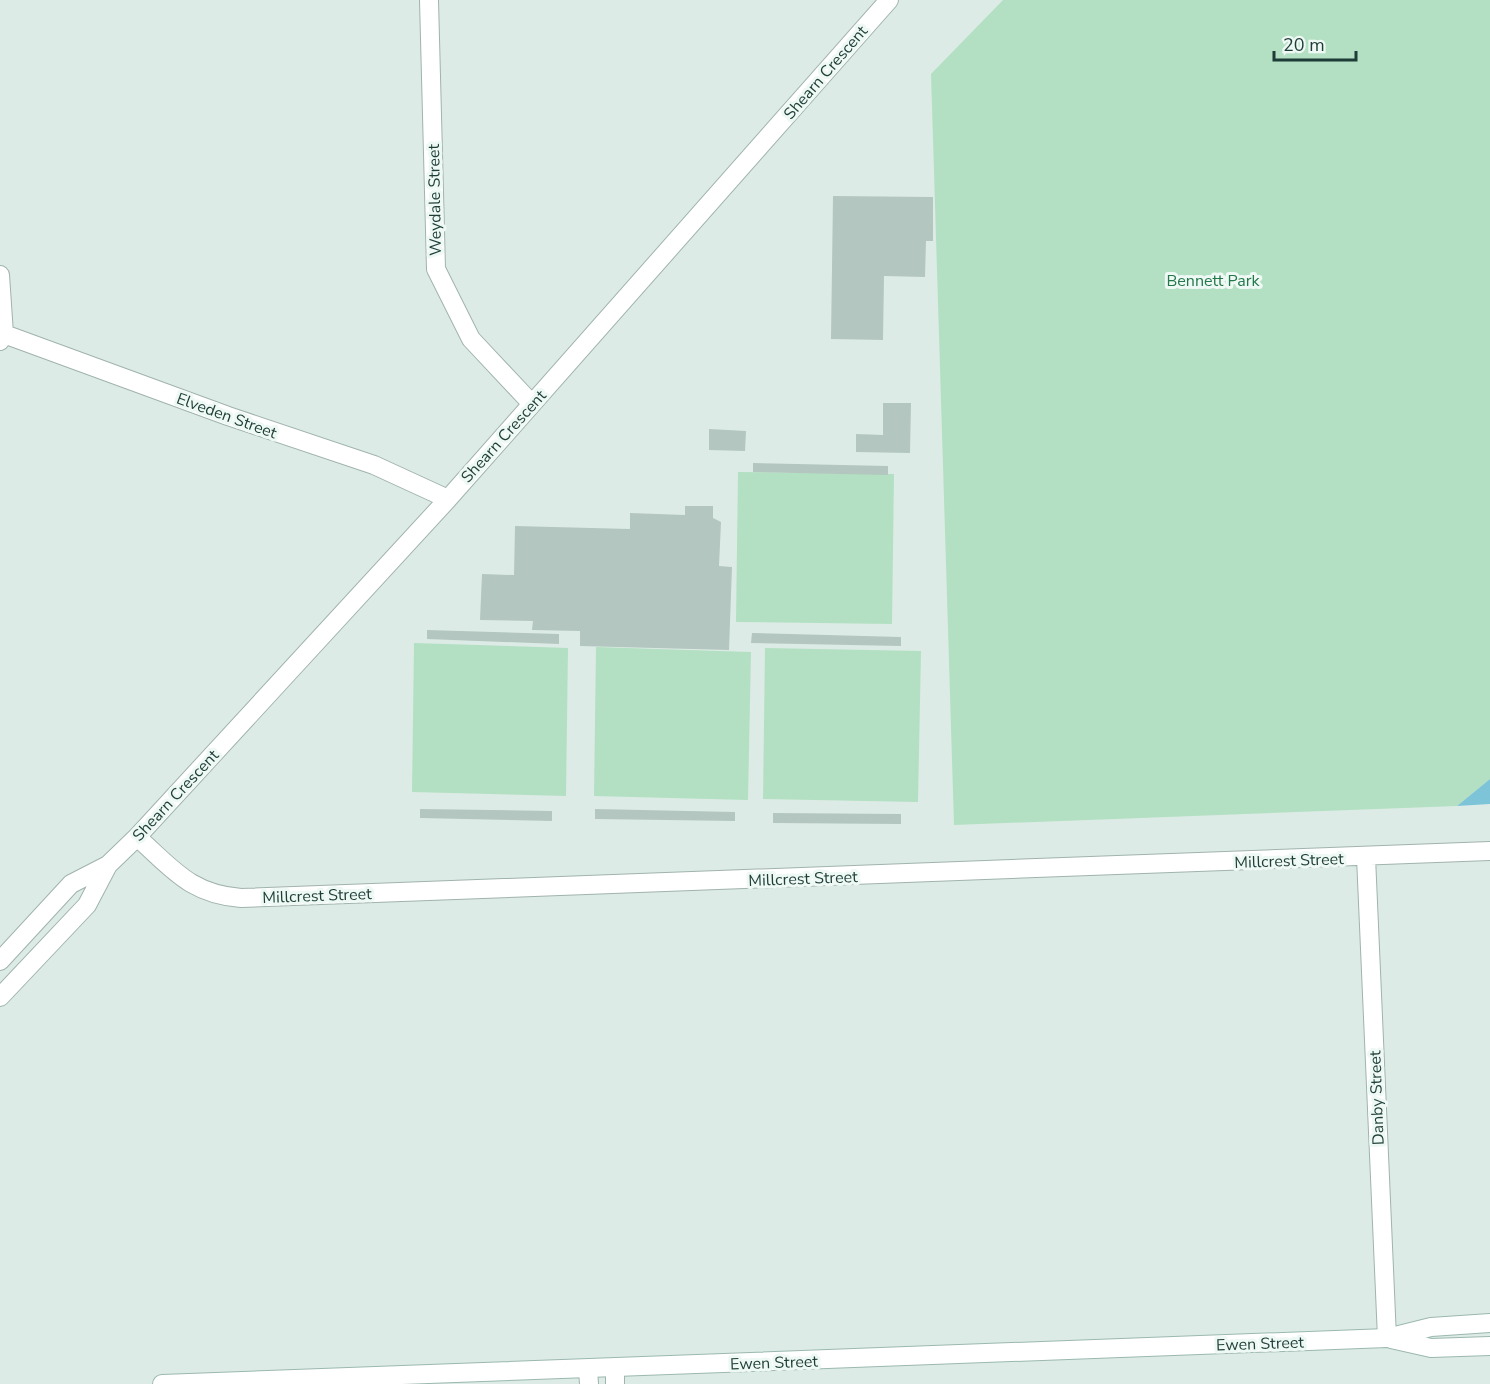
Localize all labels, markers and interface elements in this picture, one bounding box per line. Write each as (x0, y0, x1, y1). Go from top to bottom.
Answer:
street label: Shearn Crescent (779, 21, 873, 124)
scale bar (1274, 24, 1356, 62)
text: 20 m (1283, 33, 1325, 57)
street label: Weydale Street (423, 143, 447, 256)
park label: Bennett Park (1166, 270, 1261, 292)
street label: Shearn Crescent (456, 385, 552, 488)
street label: Elveden Street (173, 388, 280, 444)
street label: Shearn Crescent (127, 745, 224, 846)
street label: Millcrest Street (1234, 848, 1344, 874)
street label: Millcrest Street (748, 866, 858, 892)
street label: Millcrest Street (262, 883, 372, 909)
street label: Danby Street (1364, 1050, 1390, 1146)
street label: Ewen Street (1216, 1331, 1305, 1357)
street label: Ewen Street (730, 1350, 819, 1376)

